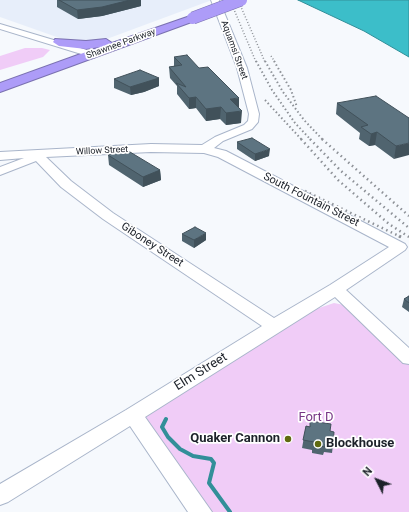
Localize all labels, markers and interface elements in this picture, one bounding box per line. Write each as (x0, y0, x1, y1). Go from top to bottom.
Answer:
street label: Aquamsi Street (218, 19, 250, 81)
street label: Shawnee Parkway (85, 26, 157, 62)
street label: Willow Street (76, 144, 128, 158)
street label: South Fountain Street (261, 170, 361, 230)
street label: Giboney Street (118, 220, 186, 270)
street label: Elm Street (172, 350, 230, 394)
park label: Fort D (298, 410, 334, 426)
place label: Quaker Cannon (190, 431, 280, 447)
marker: Quaker Cannon (283, 434, 293, 444)
place label: Blockhouse (326, 436, 394, 452)
marker: Blockhouse (313, 439, 323, 449)
north arrow (357, 460, 397, 500)
text: N (360, 464, 375, 479)

